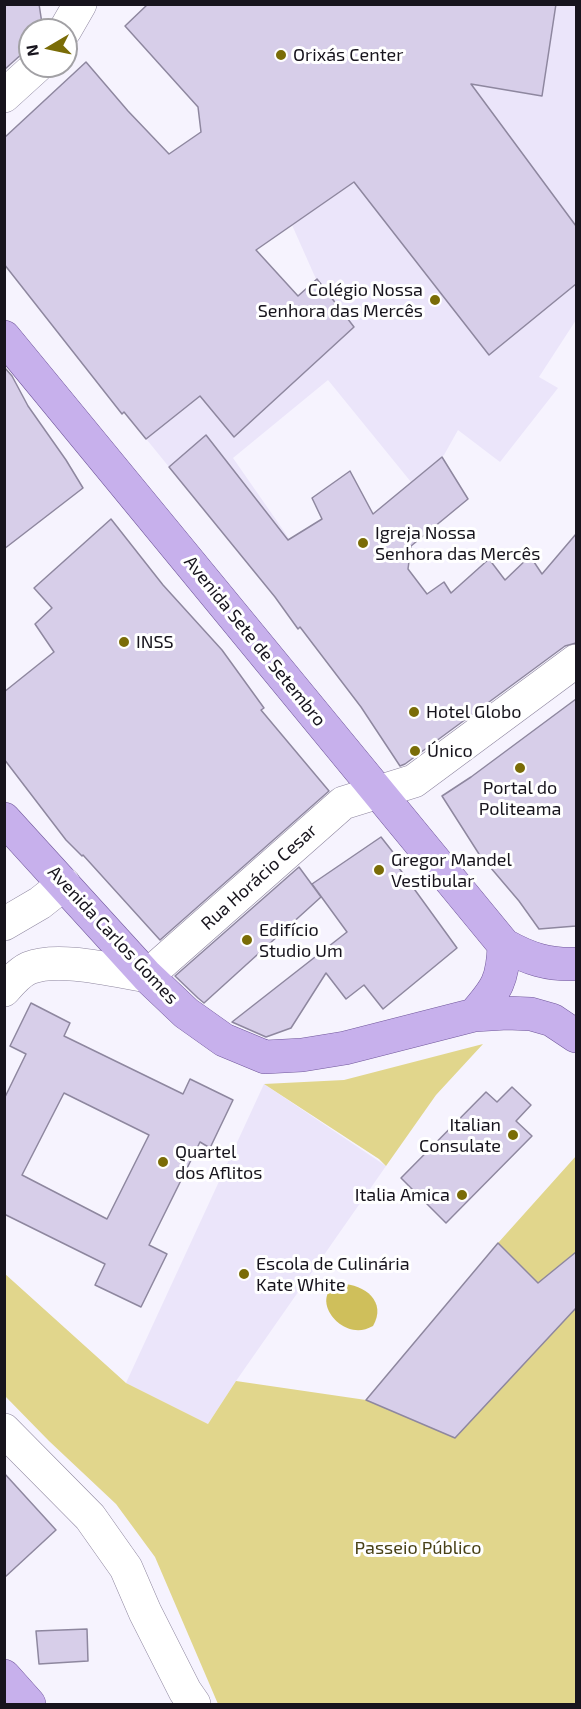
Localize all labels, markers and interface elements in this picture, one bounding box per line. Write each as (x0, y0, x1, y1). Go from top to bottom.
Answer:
north arrow (18, 18, 78, 78)
text: N (21, 43, 42, 58)
place label: Orixás Center (293, 44, 403, 66)
marker: Orixás Center (274, 48, 288, 62)
place label: Colégio Nossa Senhora das Mercês (258, 279, 423, 322)
marker: Colégio Nossa Senhora das Mercês (428, 293, 442, 307)
place label: Igreja Nossa Senhora das Mercês (375, 522, 540, 564)
marker: Igreja Nossa Senhora das Mercês (356, 536, 370, 550)
street label: Avenida Sete de Setembro (180, 551, 330, 731)
place label: INSS (136, 631, 174, 653)
marker: INSS (117, 635, 131, 649)
place label: Hotel Globo (426, 701, 521, 723)
marker: Hotel Globo (407, 705, 421, 719)
place label: Único (427, 740, 473, 762)
marker: Único (408, 744, 422, 758)
marker: Portal do Politeama (513, 761, 527, 775)
place label: Portal do Politeama (479, 777, 561, 820)
street label: Rua Horácio Cesar (197, 819, 321, 935)
place label: Gregor Mandel Vestibular (391, 849, 512, 892)
street label: Avenida Carlos Gomes (43, 861, 183, 1009)
marker: Gregor Mandel Vestibular (372, 863, 386, 877)
place label: Edifício Studio Um (259, 919, 343, 962)
marker: Edifício Studio Um (240, 933, 254, 947)
place label: Italian Consulate (419, 1114, 501, 1156)
marker: Italian Consulate (506, 1128, 520, 1142)
place label: Quartel dos Aflitos (175, 1141, 262, 1184)
marker: Quartel dos Aflitos (156, 1155, 170, 1169)
place label: Italia Amica (355, 1184, 450, 1206)
marker: Italia Amica (455, 1188, 469, 1202)
place label: Escola de Culinária Kate White (256, 1253, 410, 1296)
marker: Escola de Culinária Kate White (237, 1267, 251, 1281)
park label: Passeio Público (355, 1537, 481, 1559)

